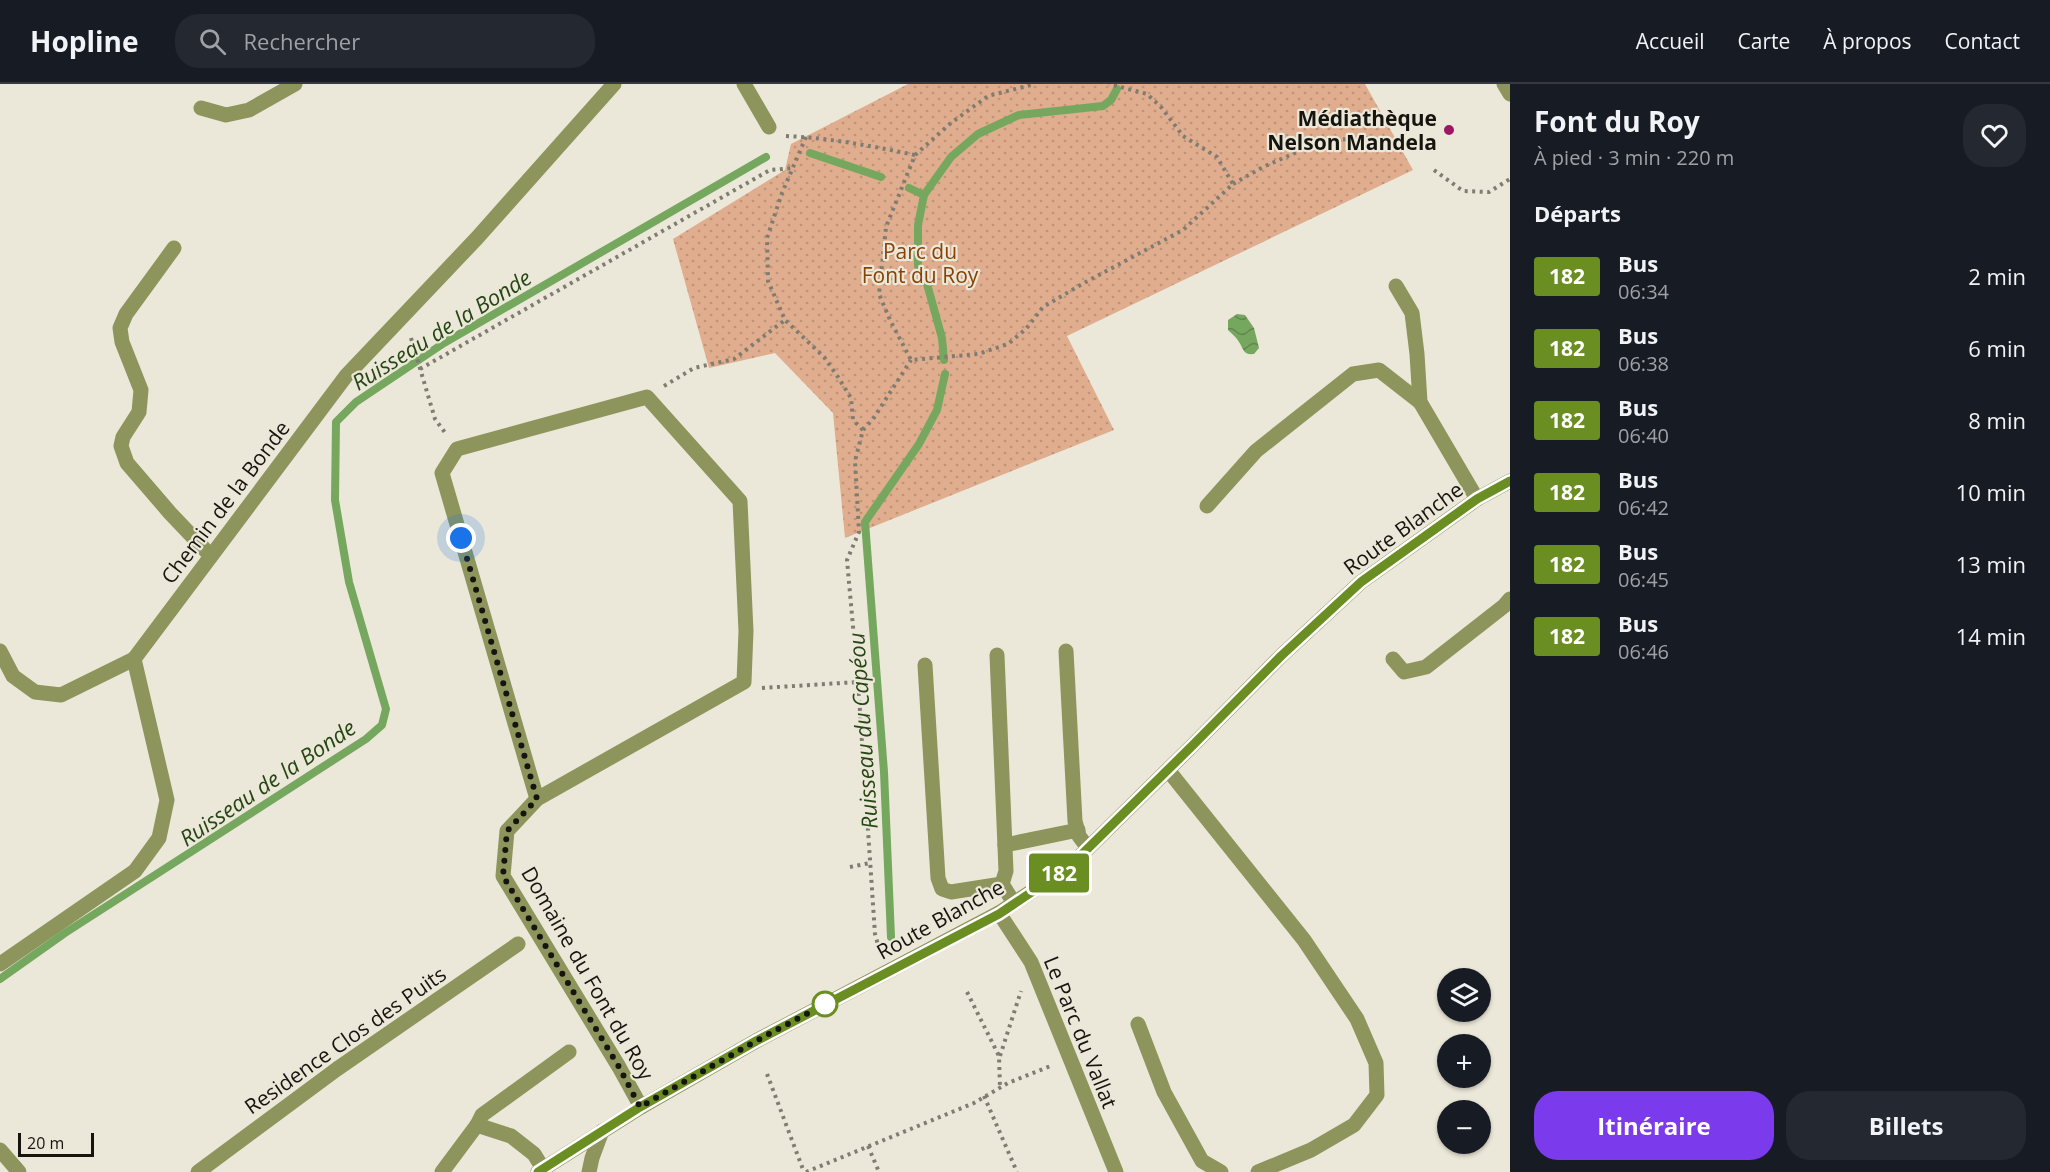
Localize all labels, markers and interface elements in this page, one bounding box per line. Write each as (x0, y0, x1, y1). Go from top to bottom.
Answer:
search box (175, 14, 595, 68)
text: Hopline (30, 22, 139, 60)
icon: search (196, 25, 229, 58)
text: Rechercher (244, 26, 360, 56)
text: Accueil (1636, 27, 1704, 55)
text: Carte (1737, 27, 1790, 55)
text: À propos (1823, 27, 1912, 55)
text: Contact (1945, 27, 2020, 55)
text: Font du Roy (1534, 102, 1700, 140)
place label: Médiathèque Nelson Mandela (1267, 104, 1437, 156)
button: heart (1963, 104, 2026, 167)
marker: Médiathèque Nelson Mandela (1442, 123, 1456, 137)
text: À pied · 3 min · 220 m (1534, 144, 1734, 171)
text: Départs (1534, 198, 1621, 228)
park label: Parc du Font du Roy (862, 237, 979, 289)
text: Bus (1618, 248, 1658, 278)
text: 2 min (1968, 261, 2026, 291)
water label: Ruisseau de la Bonde (345, 262, 537, 396)
text: 182 (1549, 262, 1585, 290)
text: 06:34 (1618, 278, 1669, 305)
text: Bus (1618, 320, 1658, 350)
text: 6 min (1968, 333, 2026, 363)
text: 182 (1549, 334, 1585, 362)
text: 06:38 (1618, 350, 1669, 377)
text: Bus (1618, 392, 1658, 422)
text: 8 min (1968, 405, 2026, 435)
text: 182 (1549, 406, 1585, 434)
street label: Chemin de la Bonde (154, 415, 296, 589)
text: 06:40 (1618, 422, 1669, 449)
text: Bus (1618, 464, 1658, 494)
street label: Route Blanche (1338, 475, 1468, 581)
text: 10 min (1956, 477, 2026, 507)
text: 182 (1549, 478, 1585, 506)
text: 06:42 (1618, 494, 1669, 521)
your location (446, 523, 476, 553)
text: Bus (1618, 536, 1658, 566)
text: 13 min (1956, 549, 2026, 579)
text: 182 (1549, 550, 1585, 578)
text: 06:45 (1618, 566, 1669, 593)
text: Bus (1618, 608, 1658, 638)
text: 14 min (1956, 621, 2026, 651)
text: 182 (1549, 622, 1585, 650)
water label: Ruisseau du Capéou (840, 631, 884, 830)
text: 06:46 (1618, 638, 1669, 665)
water label: Ruisseau de la Bonde (173, 712, 361, 852)
line badge: 182 (1024, 854, 1094, 892)
text: 182 (1041, 859, 1077, 887)
street label: Domaine du Font du Roy (515, 861, 661, 1085)
street label: Route Blanche (871, 872, 1009, 966)
street label: Le Parc du Vallat (1038, 952, 1124, 1112)
street label: Residence Clos des Puits (239, 960, 451, 1120)
map controls (1437, 968, 1491, 1154)
button: layers (1437, 968, 1491, 1022)
unlabelled marker (812, 991, 838, 1017)
button: + (1437, 1034, 1491, 1088)
button: Itinéraire (1534, 1091, 1774, 1160)
button: Billets (1786, 1091, 2026, 1160)
button: − (1437, 1100, 1491, 1154)
scale bar (18, 1130, 94, 1158)
text: 20 m (27, 1132, 64, 1154)

